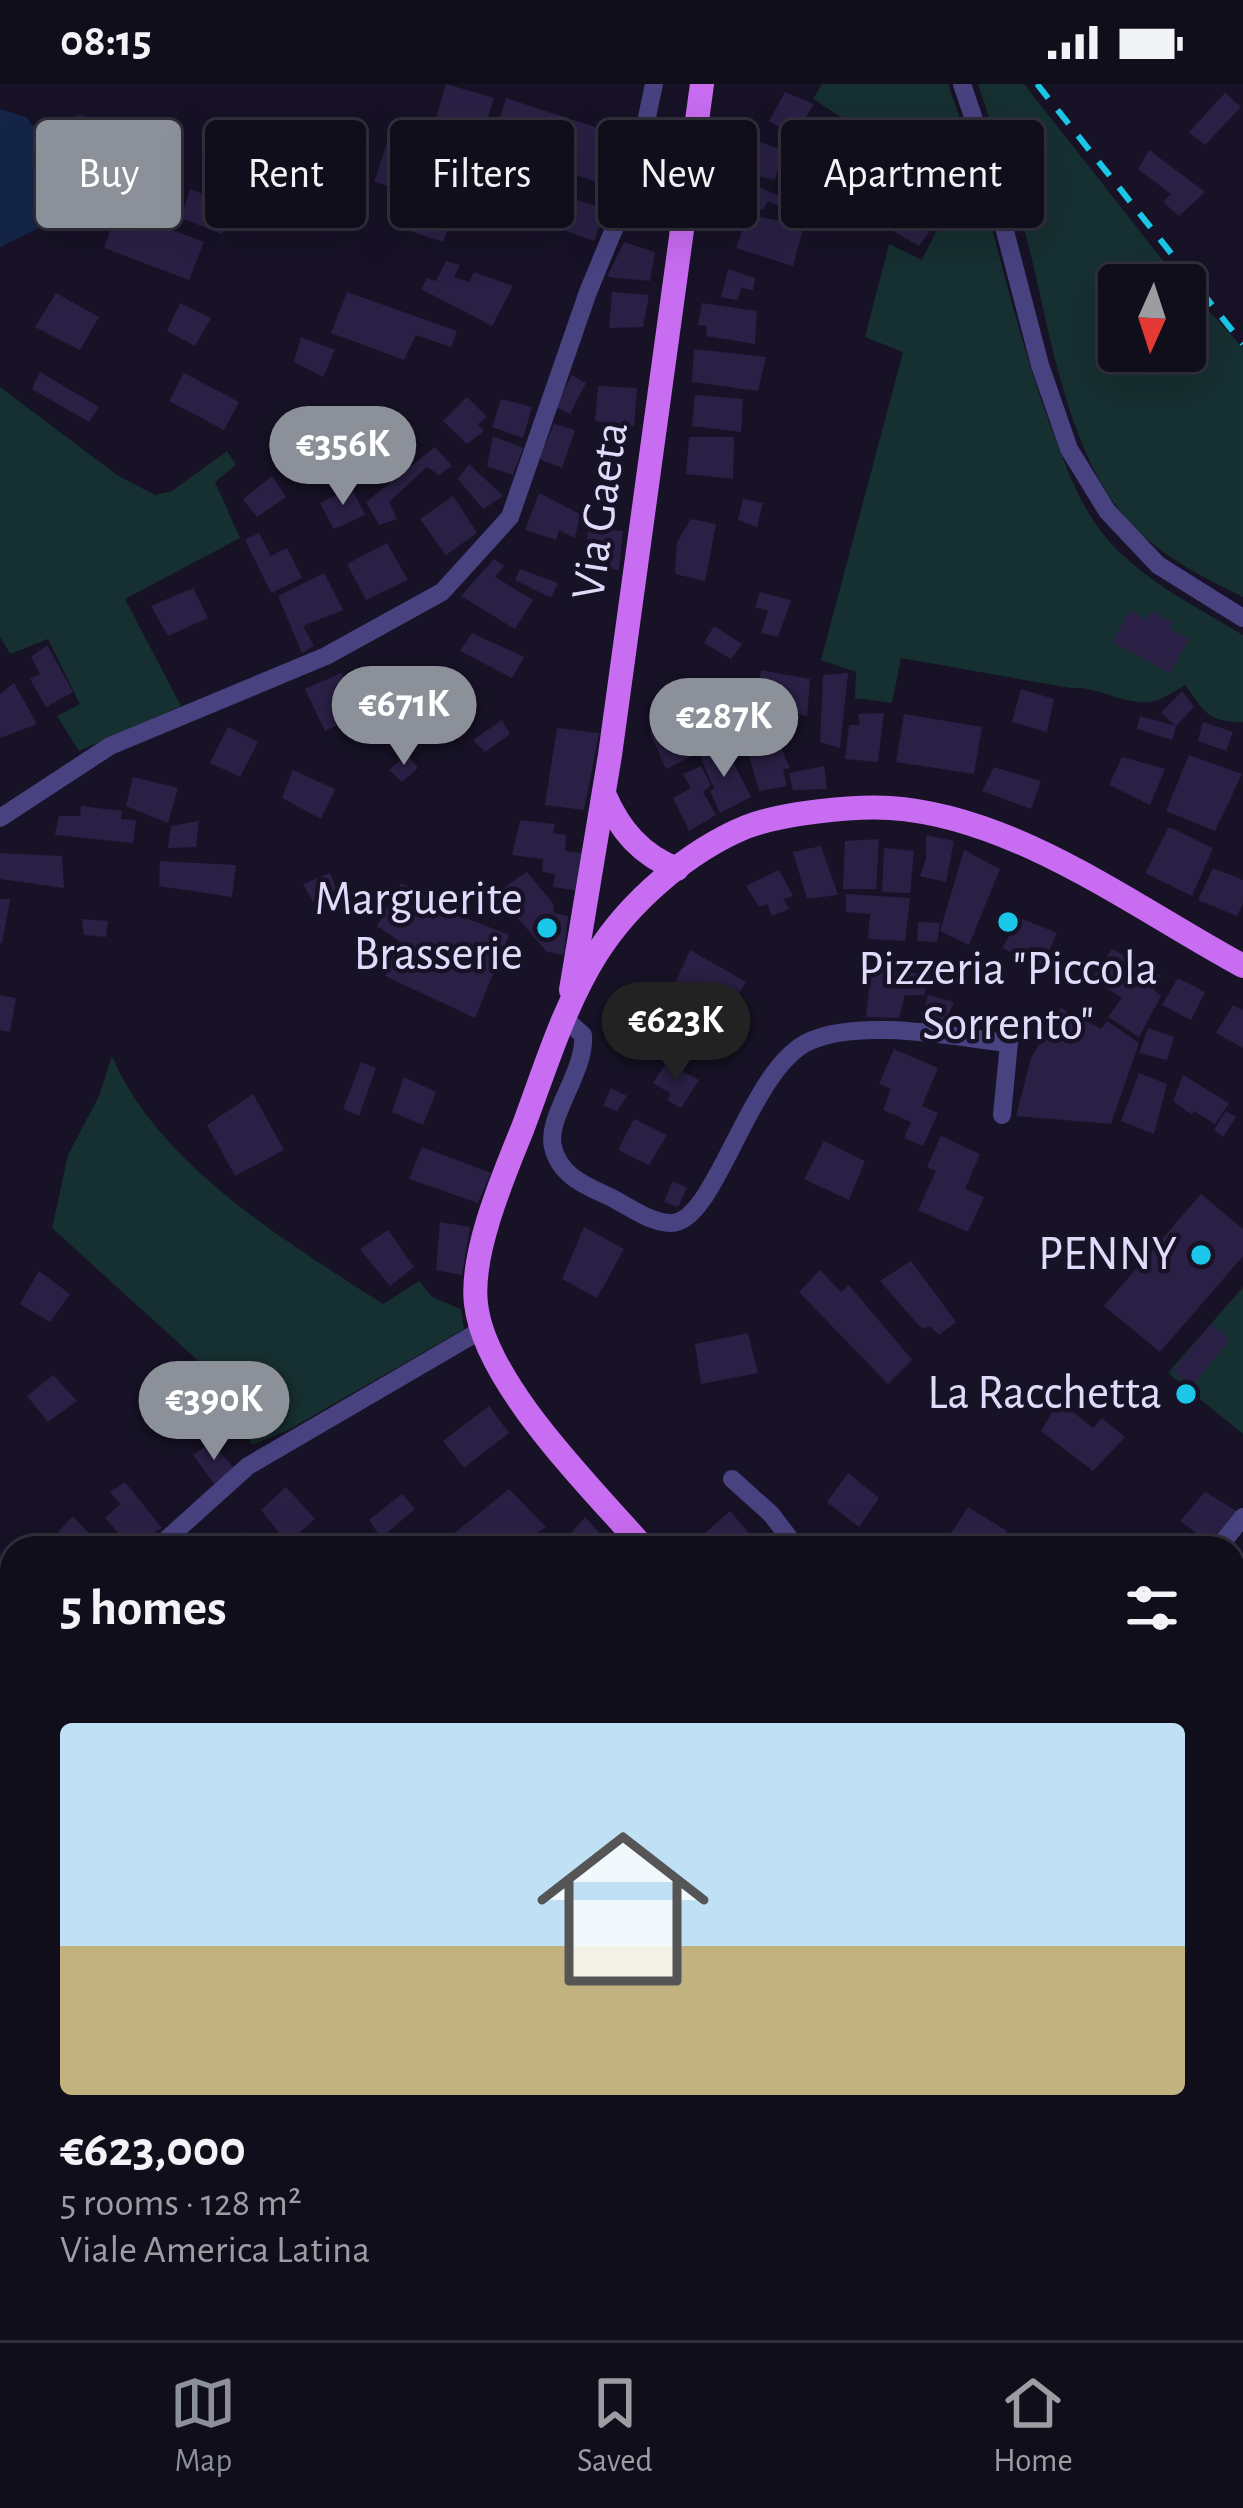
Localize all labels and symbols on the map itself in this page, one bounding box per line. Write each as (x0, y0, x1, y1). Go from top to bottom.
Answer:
north arrow (1098, 264, 1206, 372)
pin: €356K (259, 406, 427, 508)
street label: Via Gaeta (565, 419, 637, 603)
pin: €671K (320, 666, 488, 768)
pin: €287K (640, 678, 808, 780)
place label: Marguerite Brasserie (315, 876, 523, 979)
marker: Pizzeria "Piccola Sorrento" (995, 909, 1021, 935)
marker: Marguerite Brasserie (534, 915, 560, 941)
place label: Pizzeria "Piccola Sorrento" (858, 946, 1158, 1049)
pin: €623K (592, 982, 760, 1084)
place label: PENNY (1038, 1231, 1177, 1279)
marker: PENNY (1188, 1242, 1214, 1268)
pin: €390K (130, 1361, 298, 1463)
place label: La Racchetta (927, 1370, 1162, 1418)
marker: La Racchetta (1173, 1381, 1199, 1407)

